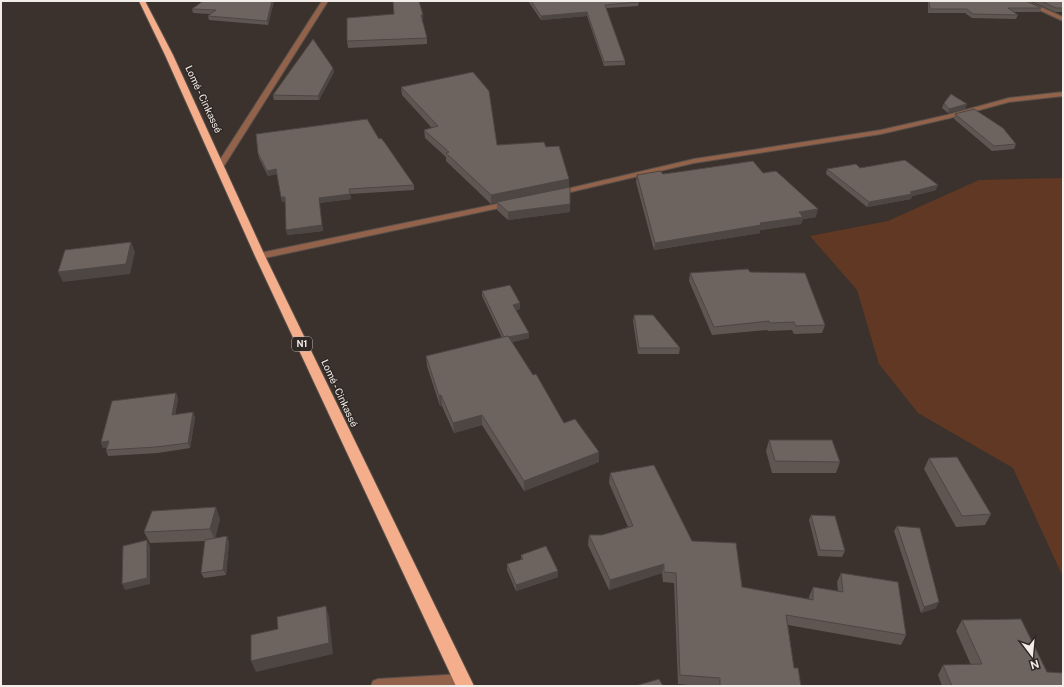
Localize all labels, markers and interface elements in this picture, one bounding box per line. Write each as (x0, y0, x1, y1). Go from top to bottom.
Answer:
street label: Lomé - Cinkassé (183, 63, 225, 135)
road number: N1 (292, 337, 312, 351)
street label: Lomé - Cinkassé (319, 357, 361, 429)
north arrow (1012, 635, 1052, 675)
text: N (1029, 658, 1041, 672)

